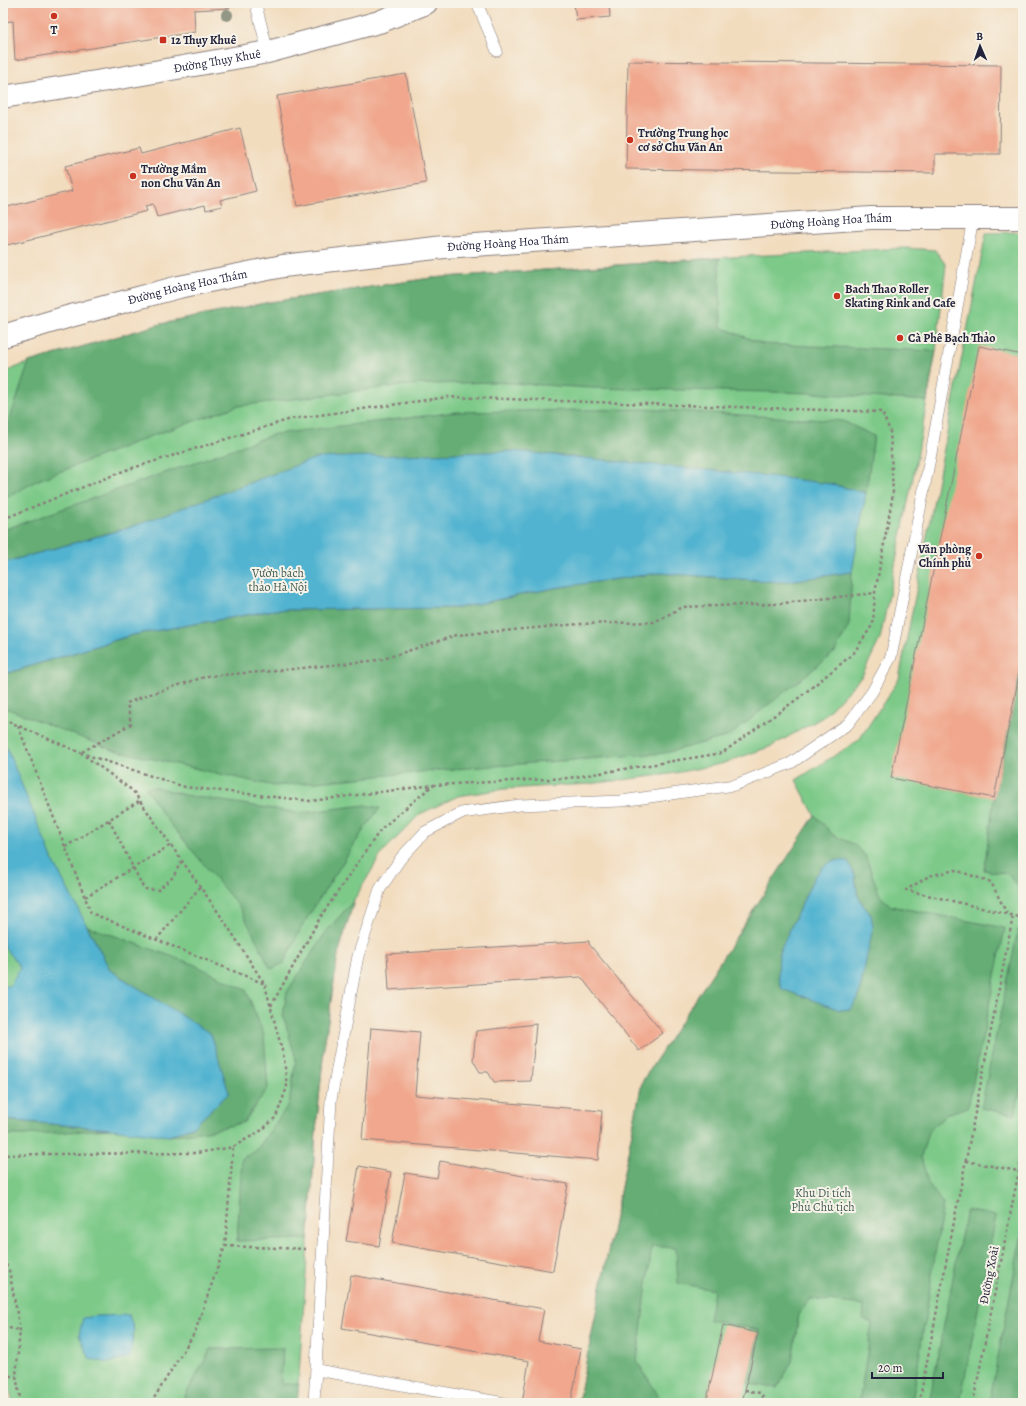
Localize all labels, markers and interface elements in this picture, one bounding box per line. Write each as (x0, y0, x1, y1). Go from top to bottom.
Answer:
marker: T (49, 11, 59, 21)
place label: T (51, 22, 58, 38)
north arrow (960, 26, 1000, 66)
text: B (976, 29, 983, 44)
place label: 12 Thụy Khuê (171, 32, 237, 48)
marker: 12 Thụy Khuê (158, 35, 168, 45)
street label: Đường Thụy Khuê (172, 45, 262, 76)
place label: Trường Trung học cơ sở Chu Văn An (638, 125, 728, 155)
marker: Trường Trung học cơ sở Chu Văn An (625, 135, 635, 145)
place label: Trường Mầm non Chu Văn An (141, 161, 221, 191)
marker: Trường Mầm non Chu Văn An (128, 171, 138, 181)
street label: Đường Hoàng Hoa Thám (770, 210, 892, 233)
street label: Đường Hoàng Hoa Thám (447, 231, 569, 255)
street label: Đường Hoàng Hoa Thám (126, 265, 249, 308)
place label: Bach Thao Roller Skating Rink and Cafe (845, 281, 956, 311)
marker: Bach Thao Roller Skating Rink and Cafe (832, 291, 842, 301)
place label: Cà Phê Bạch Thảo (908, 330, 996, 346)
marker: Cà Phê Bạch Thảo (895, 333, 905, 343)
place label: Văn phòng Chính phủ (917, 541, 972, 571)
marker: Văn phòng Chính phủ (974, 551, 984, 561)
park label: Vườn bách thảo Hà Nội (249, 565, 307, 595)
park label: Khu Di tích Phủ Chủ tịch (791, 1185, 855, 1215)
street label: Đường Xoài (976, 1245, 1002, 1305)
scale bar (872, 1354, 943, 1380)
text: 20 m (878, 1360, 902, 1376)

